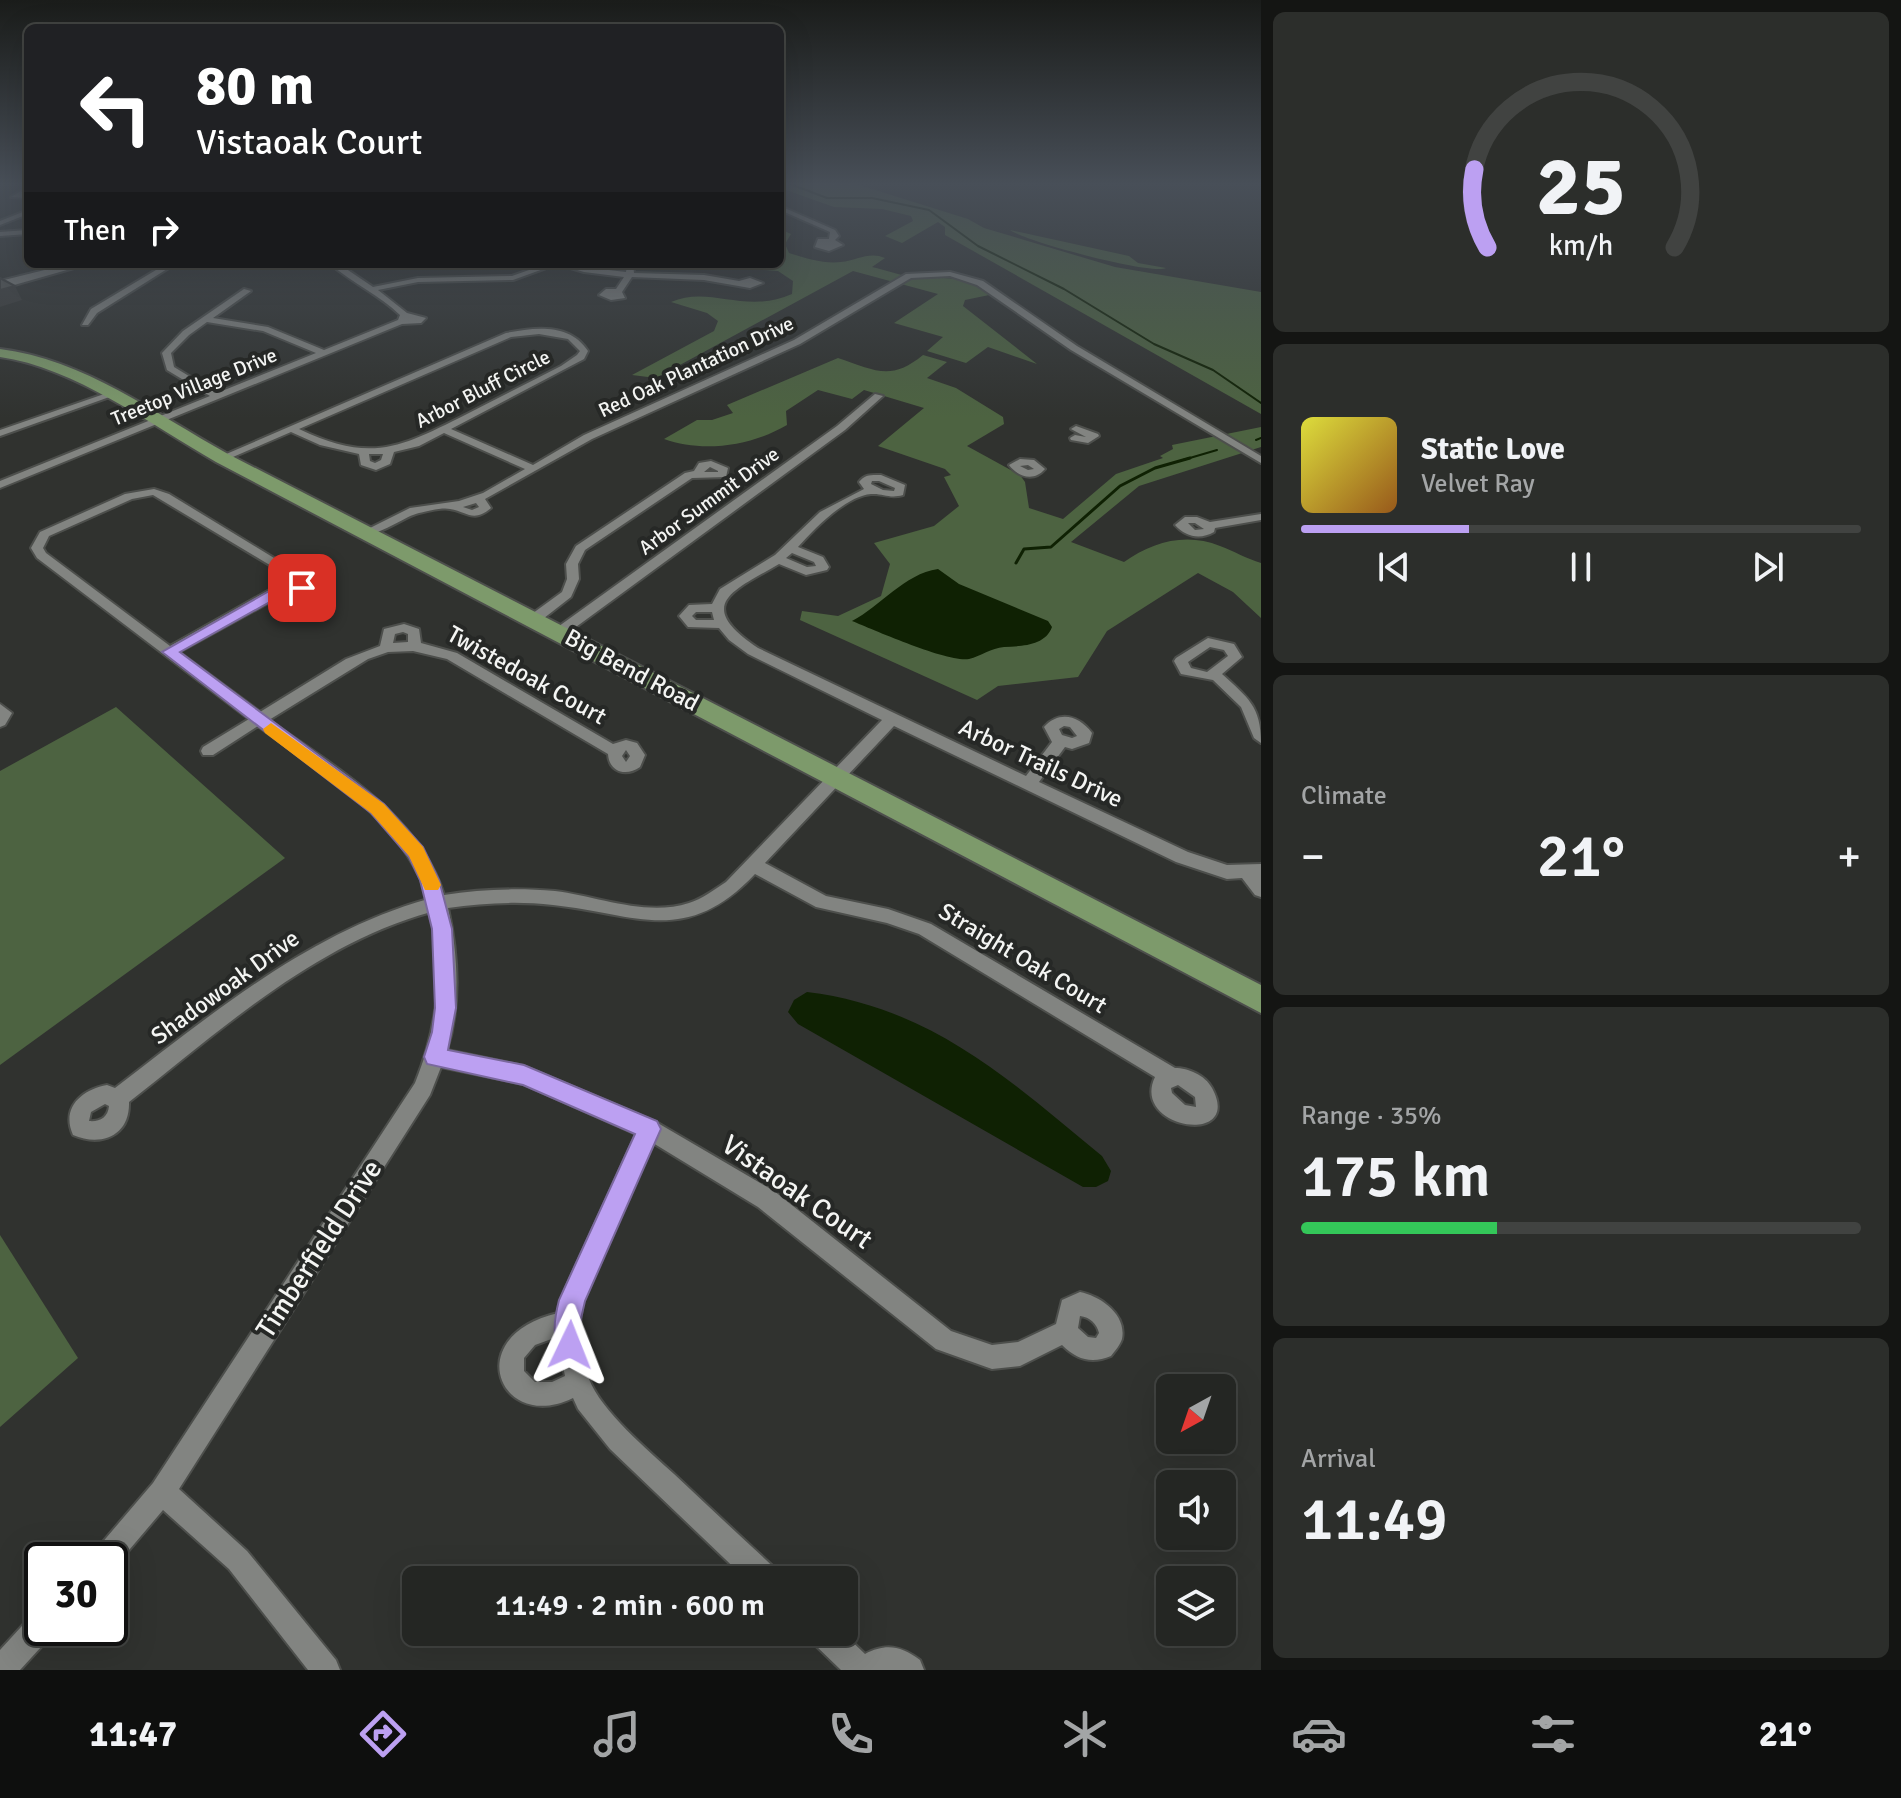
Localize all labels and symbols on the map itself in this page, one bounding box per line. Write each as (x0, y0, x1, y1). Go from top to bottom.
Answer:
street label: Red Oak Plantation Drive (594, 311, 798, 423)
street label: Treetop Village Drive (108, 342, 280, 432)
street label: Arbor Bluff Circle (411, 344, 555, 434)
street label: Arbor Summit Drive (634, 442, 784, 560)
pin (268, 554, 336, 622)
street label: Twistedoak Court (442, 619, 612, 731)
street label: Big Bend Road (560, 622, 704, 718)
street label: Arbor Trails Drive (954, 712, 1128, 814)
street label: Straight Oak Court (933, 896, 1113, 1020)
street label: Shadowoak Drive (145, 923, 305, 1051)
street label: Vistaoak Court (715, 1128, 879, 1257)
street label: Timberfield Drive (249, 1154, 389, 1344)
position arrow (528, 1303, 612, 1387)
north arrow (1156, 1374, 1236, 1454)
speed limit sign: 30 (24, 1542, 128, 1646)

